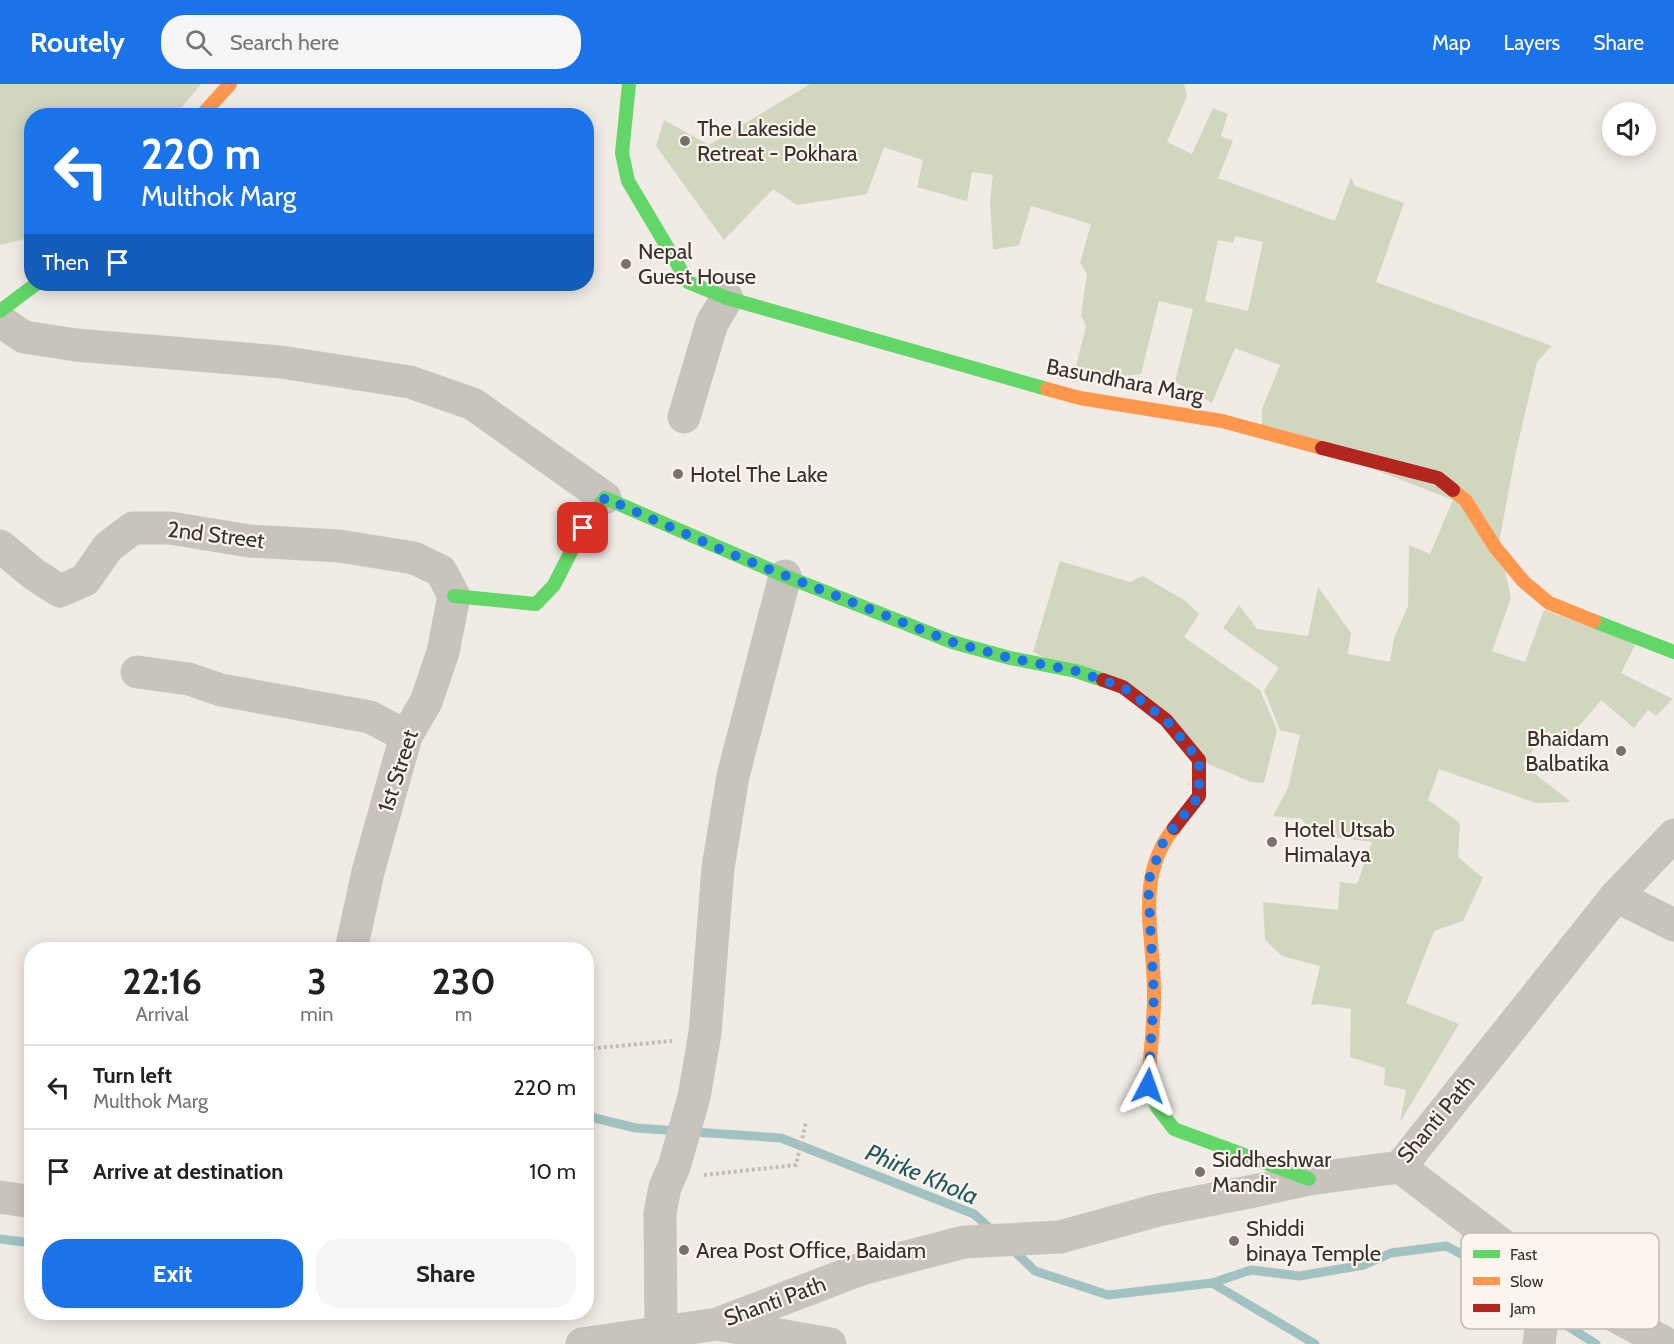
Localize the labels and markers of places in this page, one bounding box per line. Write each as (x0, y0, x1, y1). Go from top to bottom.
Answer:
place label: The Lakeside Retreat - Pokhara (697, 115, 858, 167)
marker: The Lakeside Retreat - Pokhara (678, 134, 692, 148)
place label: Nepal Guest House (638, 238, 756, 290)
marker: Nepal Guest House (619, 257, 633, 271)
place label: Hotel The Lake (690, 461, 828, 488)
marker: Hotel The Lake (671, 467, 685, 481)
pin (557, 502, 608, 553)
place label: Bhaidam Balbatika (1525, 725, 1609, 777)
marker: Bhaidam Balbatika (1614, 744, 1628, 758)
place label: Hotel Utsab Himalaya (1284, 816, 1395, 868)
marker: Hotel Utsab Himalaya (1265, 835, 1279, 849)
place label: Siddheshwar Mandir (1212, 1146, 1331, 1198)
marker: Siddheshwar Mandir (1193, 1165, 1207, 1179)
place label: Shiddi binaya Temple (1246, 1215, 1381, 1267)
marker: Shiddi binaya Temple (1227, 1234, 1241, 1248)
place label: Area Post Office, Baidam (696, 1237, 926, 1264)
marker: Area Post Office, Baidam (677, 1243, 691, 1257)

